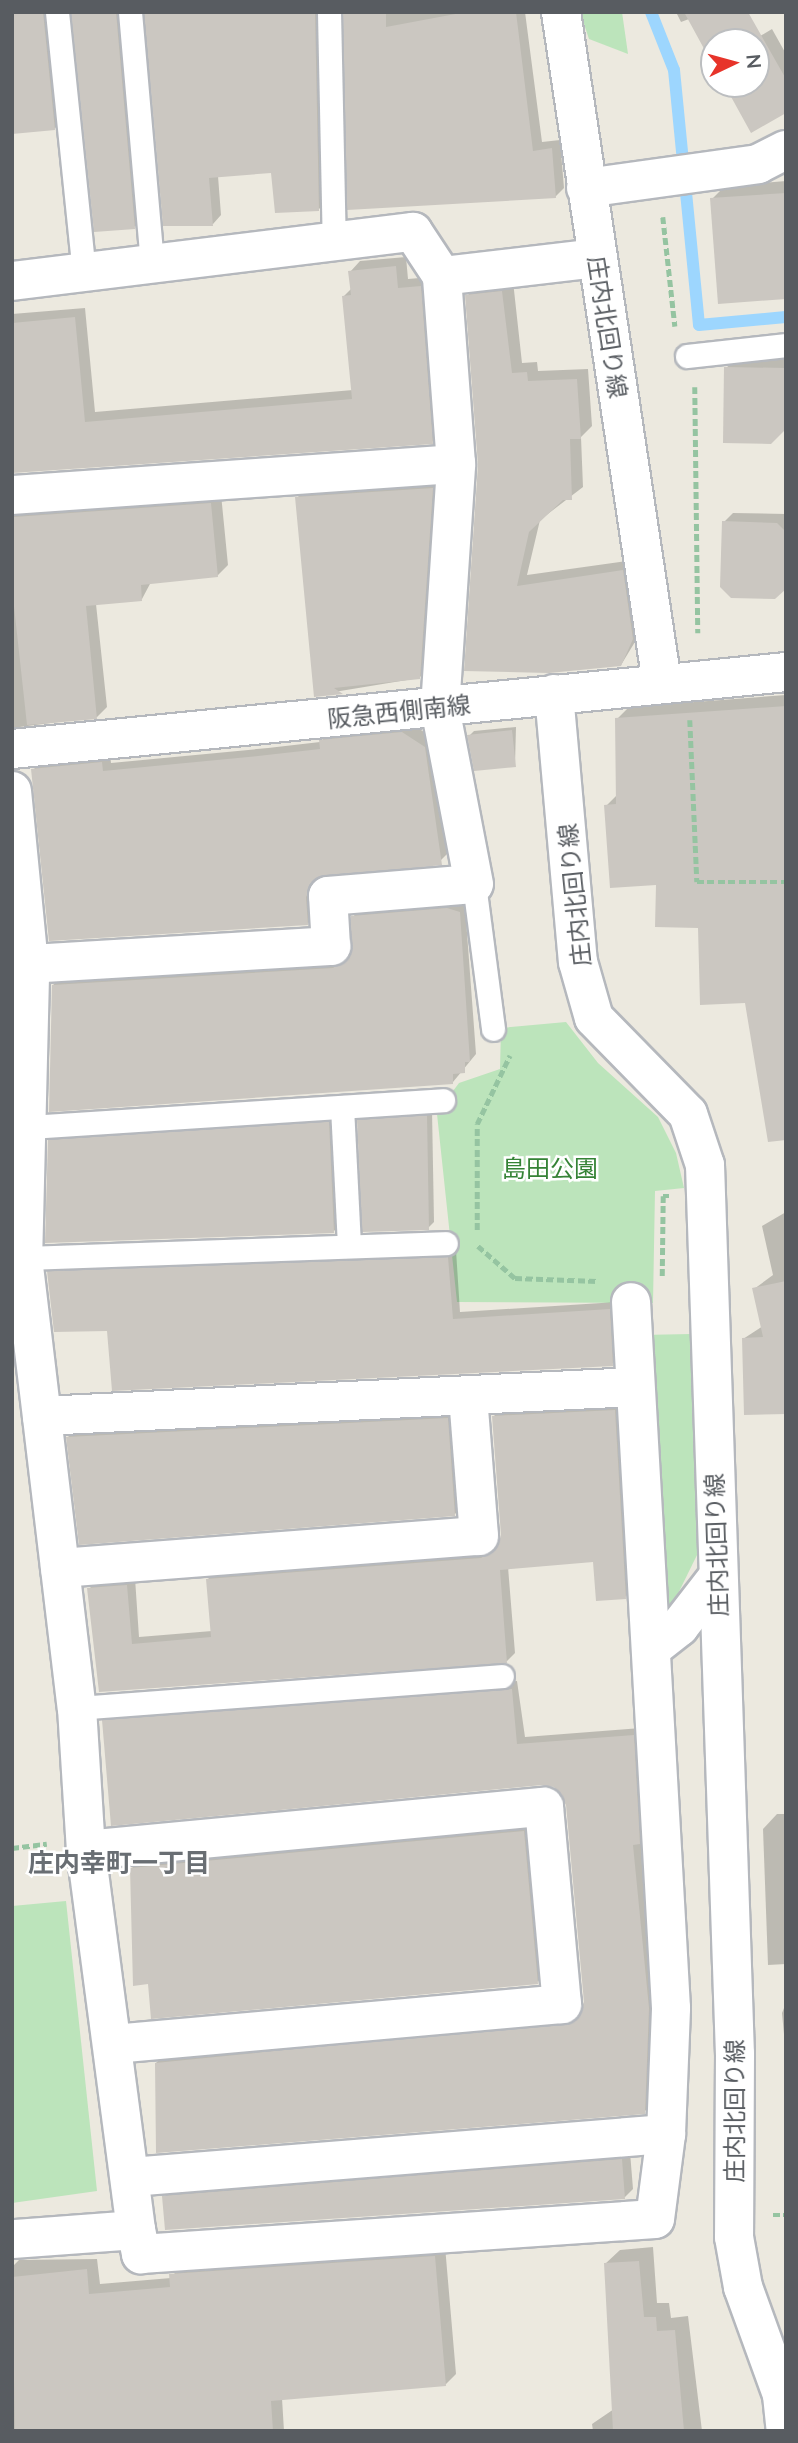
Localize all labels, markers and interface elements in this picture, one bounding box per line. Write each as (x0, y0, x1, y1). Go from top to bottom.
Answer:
north arrow (700, 28, 770, 98)
text: N (742, 53, 767, 70)
street label: 庄内北回り線 (583, 254, 633, 400)
street label: 阪急西側南線 (326, 689, 472, 733)
street label: 庄内北回り線 (552, 822, 596, 968)
park label: 島田公園 (502, 1154, 598, 1182)
street label: 庄内北回り線 (699, 1473, 733, 1617)
district label: 庄内幸町一丁目 (28, 1847, 210, 1879)
street label: 庄内北回り線 (720, 2039, 748, 2183)

